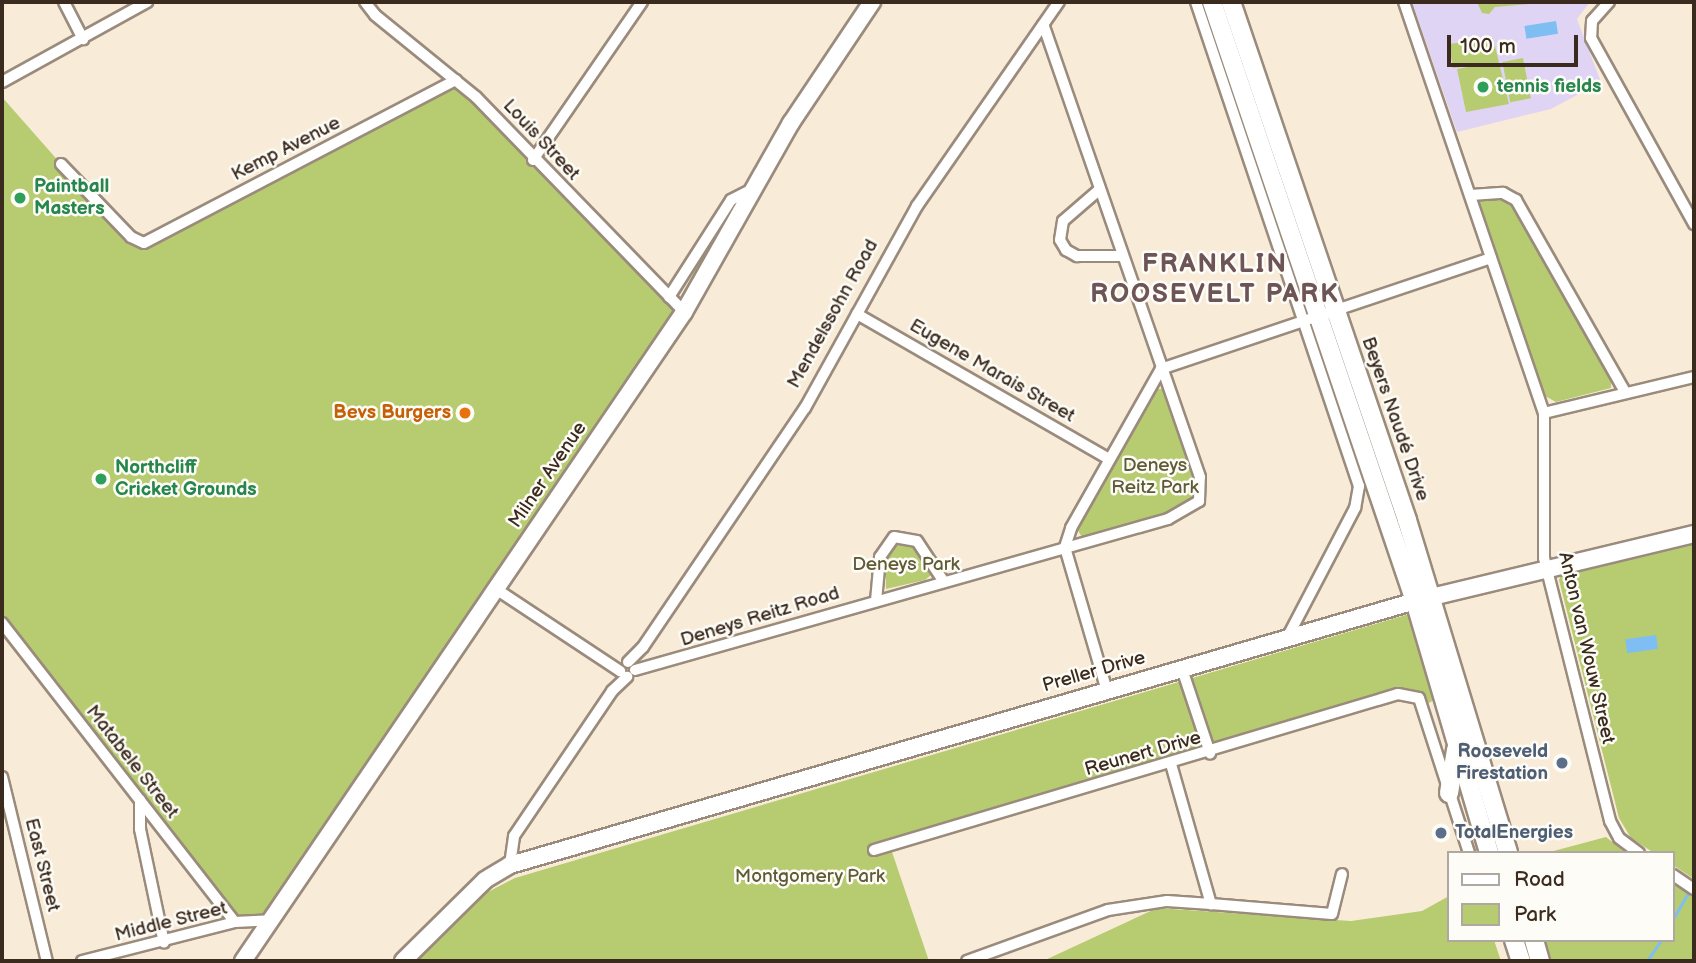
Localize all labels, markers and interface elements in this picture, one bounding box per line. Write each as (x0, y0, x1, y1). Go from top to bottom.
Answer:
scale bar (1451, 21, 1582, 65)
text: 100 m (1460, 34, 1516, 59)
place label: tennis fields (1497, 76, 1601, 98)
marker: tennis fields (1475, 79, 1491, 95)
street label: Louis Street (498, 95, 584, 185)
street label: Kemp Avenue (228, 112, 344, 186)
place label: Paintball Masters (34, 176, 109, 220)
marker: Paintball Masters (12, 190, 28, 206)
street label: Mendelssohn Road (783, 236, 883, 392)
district label: FRANKLIN ROOSEVELT PARK (1092, 249, 1338, 310)
street label: Eugene Marais Street (905, 314, 1079, 428)
street label: Beyers Naudé Drive (1356, 334, 1434, 504)
place label: Bevs Burgers (333, 402, 451, 424)
marker: Bevs Burgers (457, 405, 473, 421)
street label: Milner Avenue (504, 418, 592, 532)
park label: Deneys Reitz Park (1111, 455, 1199, 499)
place label: Northcliff Cricket Grounds (115, 457, 257, 501)
marker: Northcliff Cricket Grounds (93, 471, 109, 487)
street label: Anton van Wouw Street (1553, 549, 1619, 747)
park label: Deneys Park (852, 554, 960, 576)
street label: Deneys Reitz Road (678, 582, 842, 652)
street label: Preller Drive (1040, 646, 1148, 698)
street label: Matabele Street (81, 701, 183, 823)
street label: Reunert Drive (1082, 726, 1204, 782)
place label: Rooseveld Firestation (1456, 741, 1548, 785)
marker: Rooseveld Firestation (1554, 755, 1570, 771)
street label: East Street (19, 816, 65, 914)
place label: TotalEnergies (1455, 822, 1573, 844)
marker: TotalEnergies (1433, 825, 1449, 841)
legend (1448, 851, 1675, 942)
park label: Montgomery Park (734, 866, 886, 888)
text: Road (1514, 867, 1565, 892)
street label: Middle Street (112, 897, 230, 947)
text: Park (1514, 902, 1556, 927)

